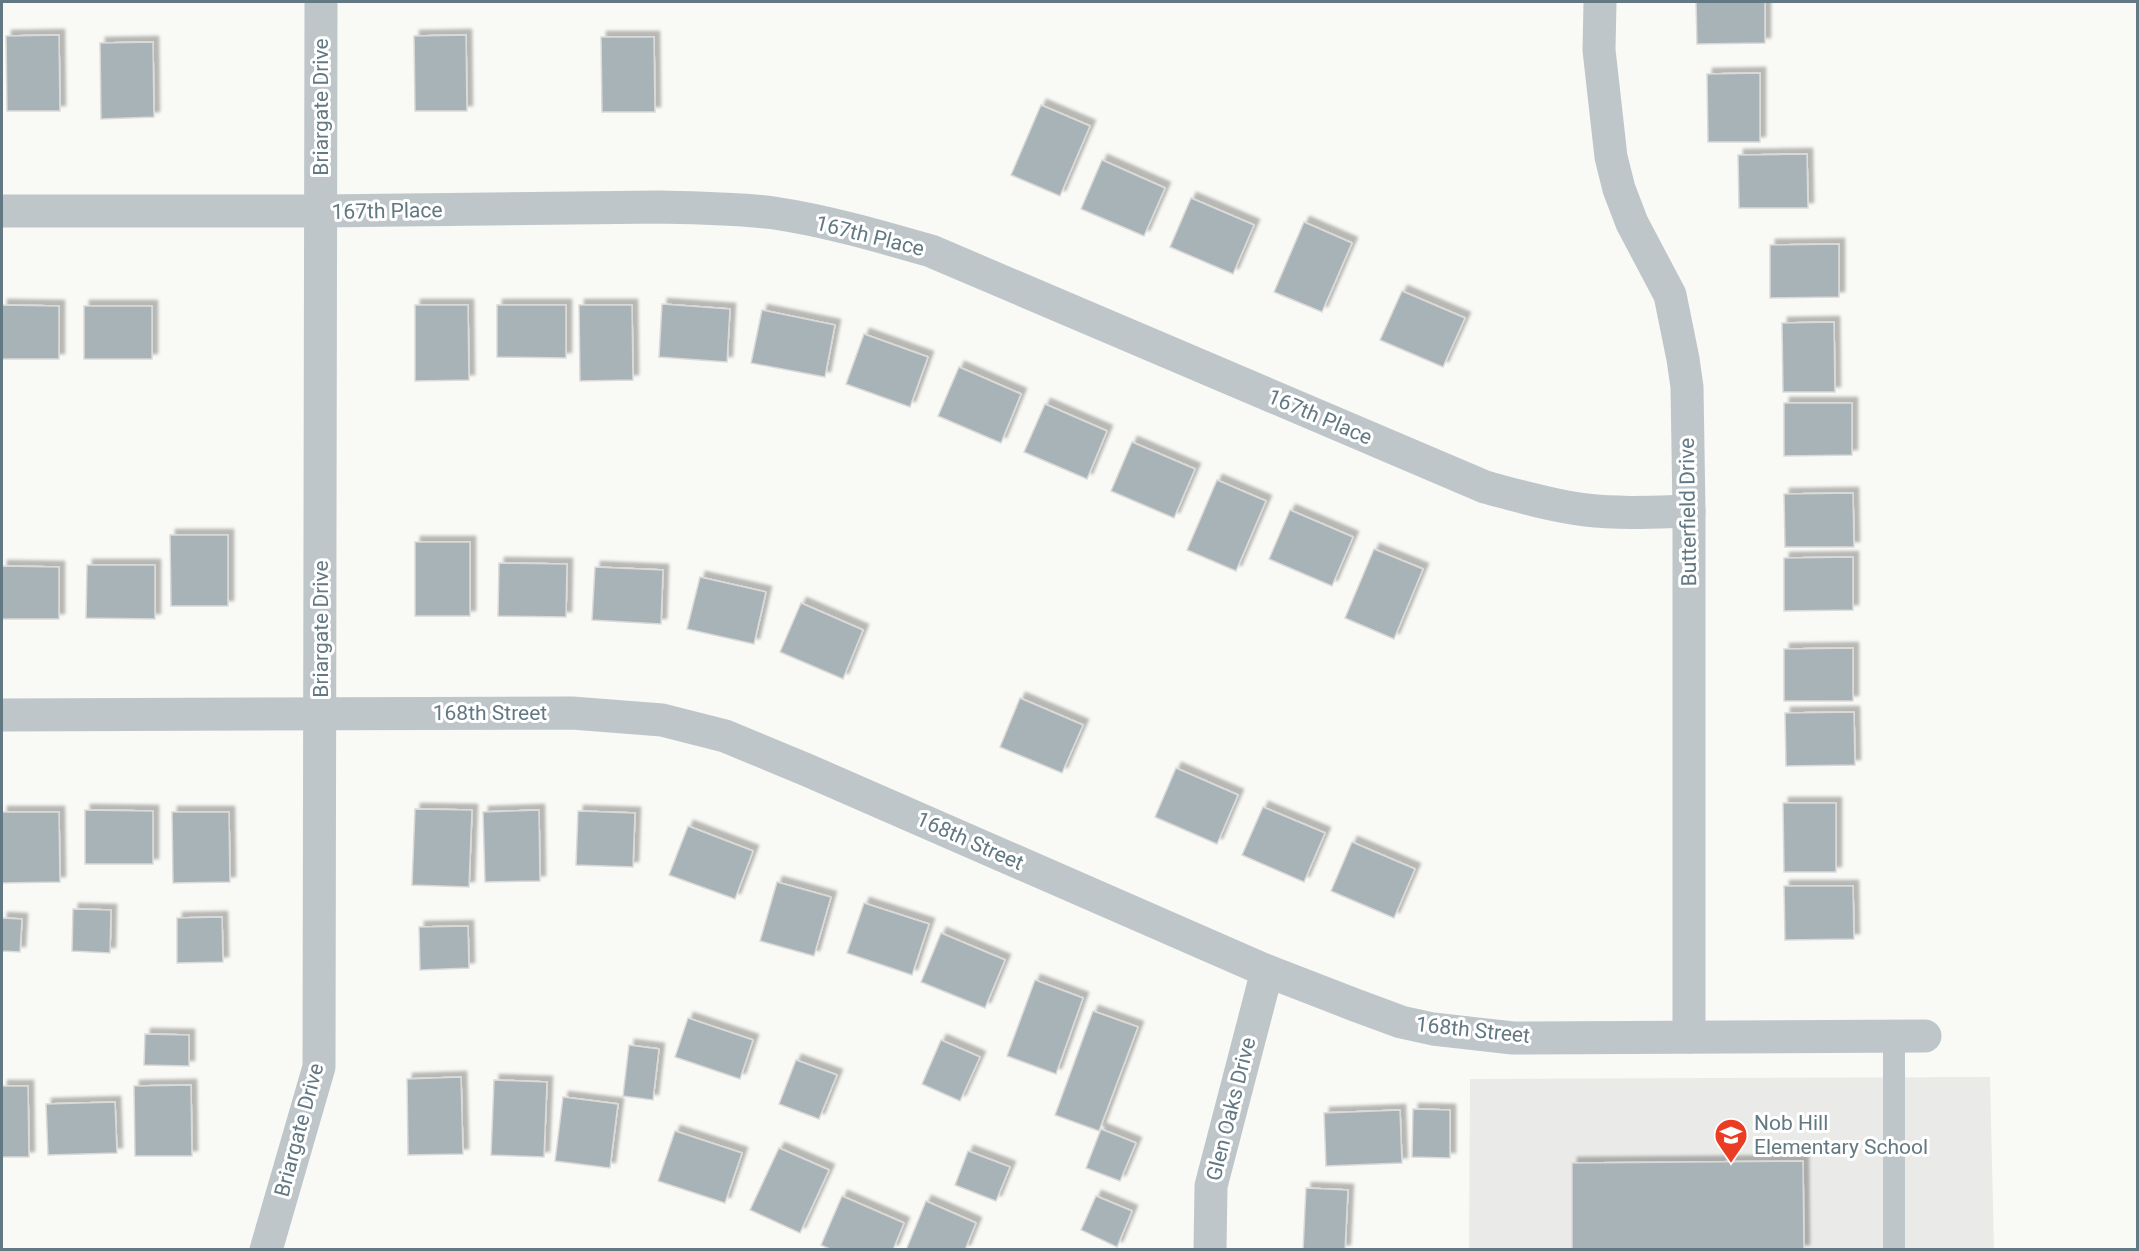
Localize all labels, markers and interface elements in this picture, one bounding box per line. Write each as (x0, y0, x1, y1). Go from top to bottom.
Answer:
street label: Briargate Drive (309, 38, 333, 176)
street label: 167th Place (331, 198, 443, 224)
street label: 167th Place (813, 211, 927, 261)
street label: 167th Place (1264, 384, 1376, 450)
street label: Butterfield Drive (1675, 437, 1701, 587)
street label: Briargate Drive (309, 560, 333, 698)
street label: 168th Street (433, 701, 547, 725)
street label: 168th Street (913, 807, 1027, 875)
street label: 168th Street (1415, 1012, 1531, 1048)
street label: Glen Oaks Drive (1202, 1035, 1260, 1183)
street label: Briargate Drive (270, 1061, 328, 1199)
place label: Nob Hill Elementary School (1754, 1111, 1928, 1159)
school or university icon: Nob Hill Elementary School (1713, 1117, 1749, 1164)

